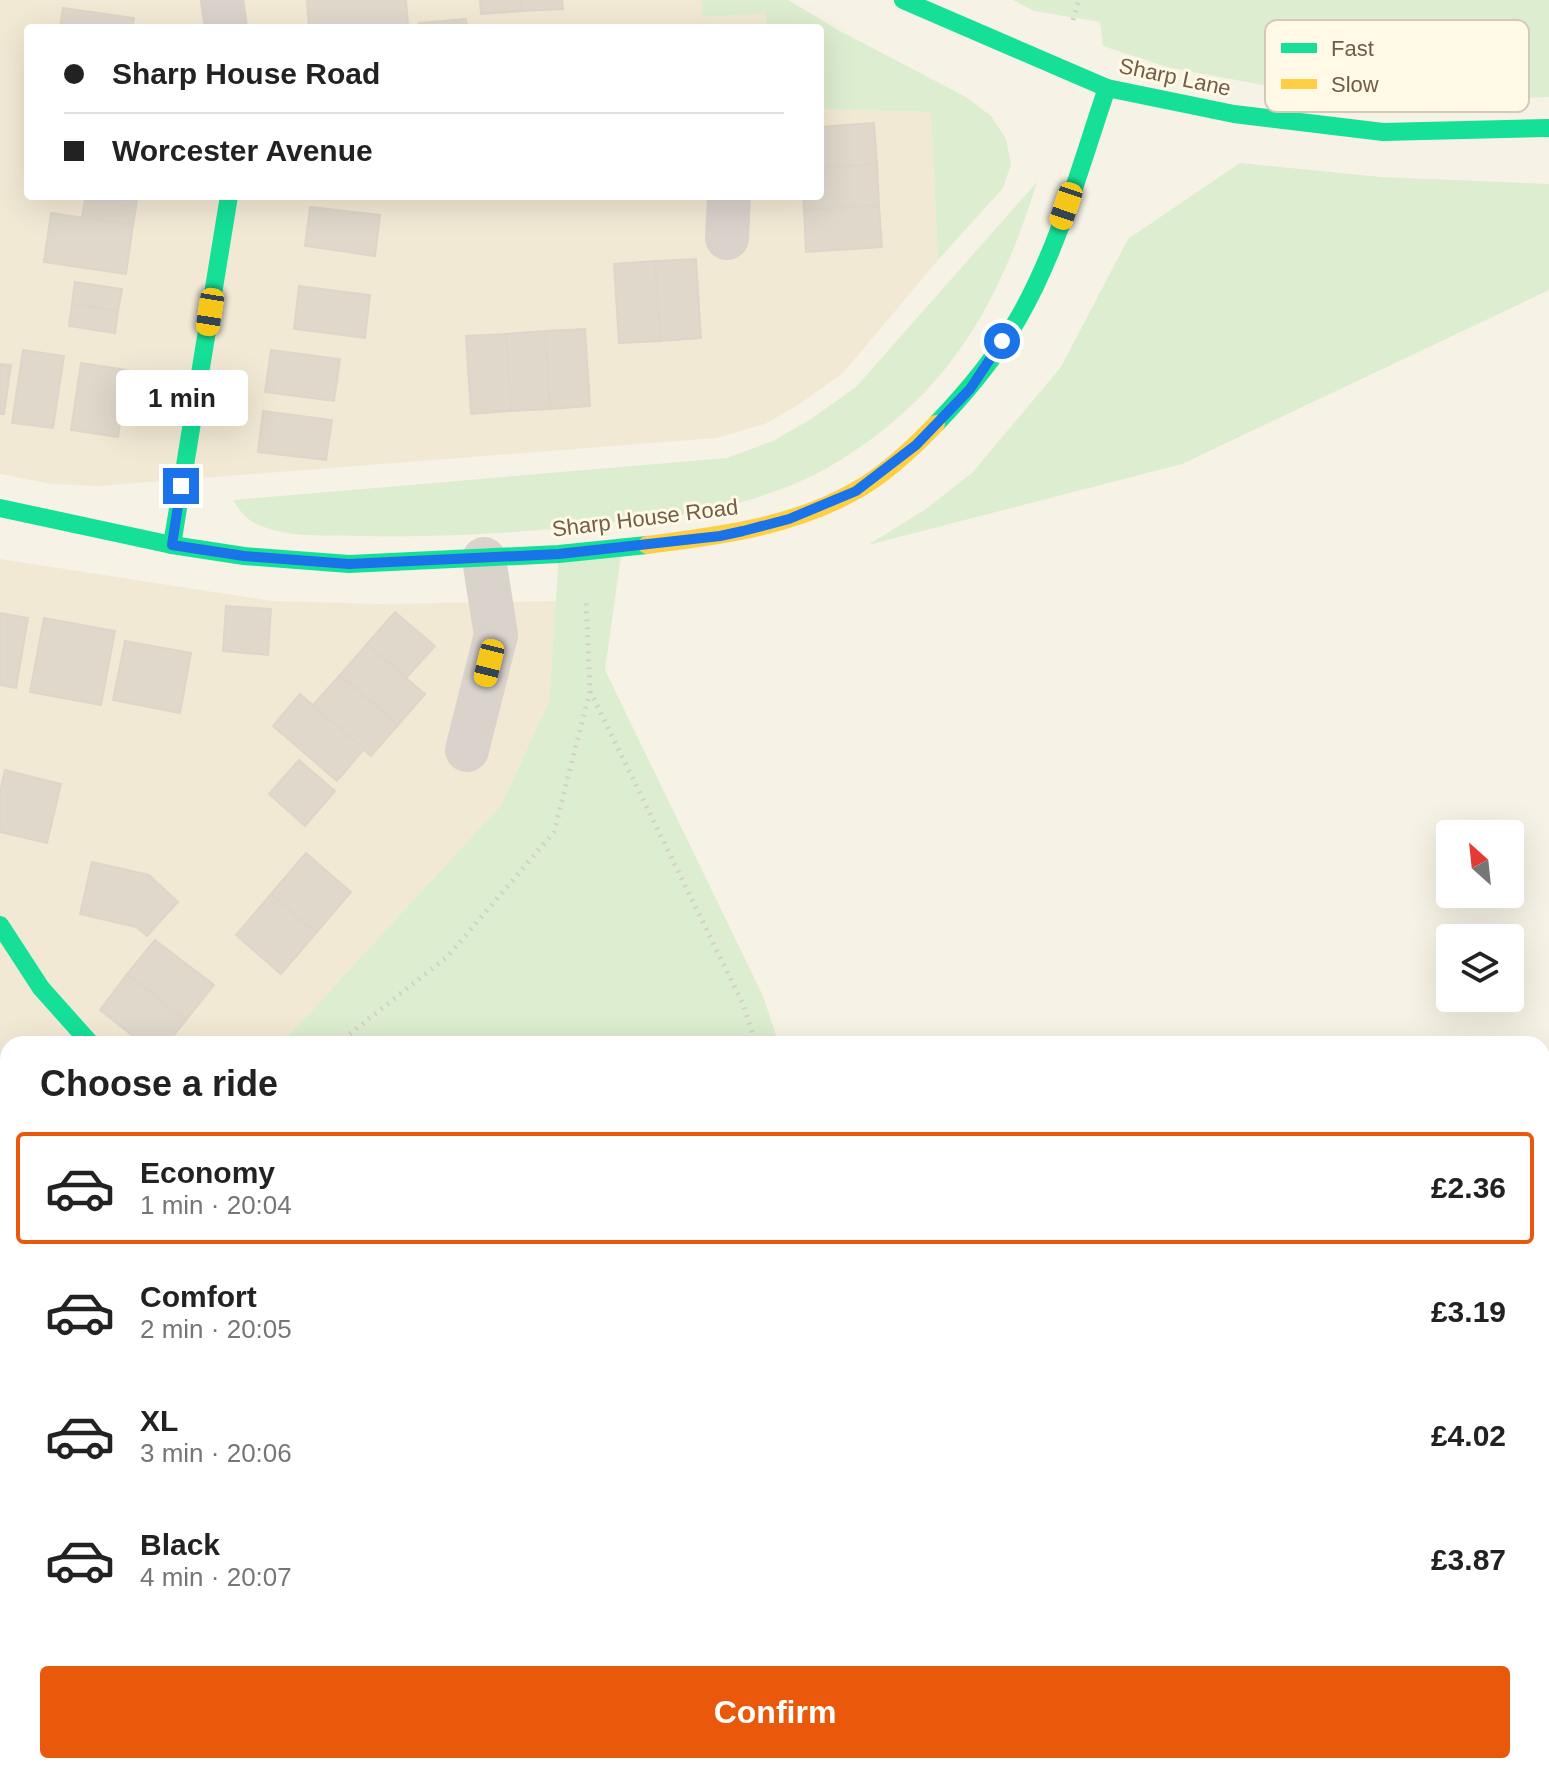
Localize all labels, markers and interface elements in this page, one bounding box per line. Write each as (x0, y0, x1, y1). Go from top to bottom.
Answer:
legend (1265, 20, 1529, 112)
text: Fast (1331, 36, 1374, 61)
street label: Sharp Lane (1117, 53, 1233, 101)
text: Sharp House Road (112, 57, 380, 90)
text: Slow (1331, 72, 1379, 97)
text: Worcester Avenue (112, 134, 373, 167)
car (1047, 179, 1085, 233)
car (194, 286, 226, 338)
route start (984, 323, 1020, 359)
callout: 1 min (115, 370, 247, 426)
text: 1 min (148, 383, 216, 413)
route end (163, 468, 199, 504)
street label: Sharp House Road (551, 494, 739, 542)
car (472, 637, 506, 689)
north arrow (1436, 820, 1524, 908)
map controls (1436, 820, 1524, 1012)
button: layers (1436, 924, 1524, 1012)
text: Choose a ride (40, 1063, 278, 1104)
icon: car (44, 1152, 116, 1224)
text: Economy (140, 1156, 275, 1189)
text: £2.36 (1431, 1171, 1506, 1204)
text: 1 min · 20:04 (140, 1190, 292, 1220)
icon: car (44, 1276, 116, 1348)
text: Comfort (140, 1280, 257, 1313)
text: £3.19 (1431, 1295, 1506, 1328)
text: 2 min · 20:05 (140, 1314, 292, 1344)
icon: car (44, 1400, 116, 1472)
text: XL (140, 1404, 178, 1437)
text: £4.02 (1431, 1419, 1506, 1452)
text: 3 min · 20:06 (140, 1438, 292, 1468)
icon: car (44, 1524, 116, 1596)
text: Black (140, 1528, 220, 1561)
text: £3.87 (1431, 1543, 1506, 1576)
text: 4 min · 20:07 (140, 1562, 292, 1592)
button: Confirm (40, 1666, 1510, 1758)

